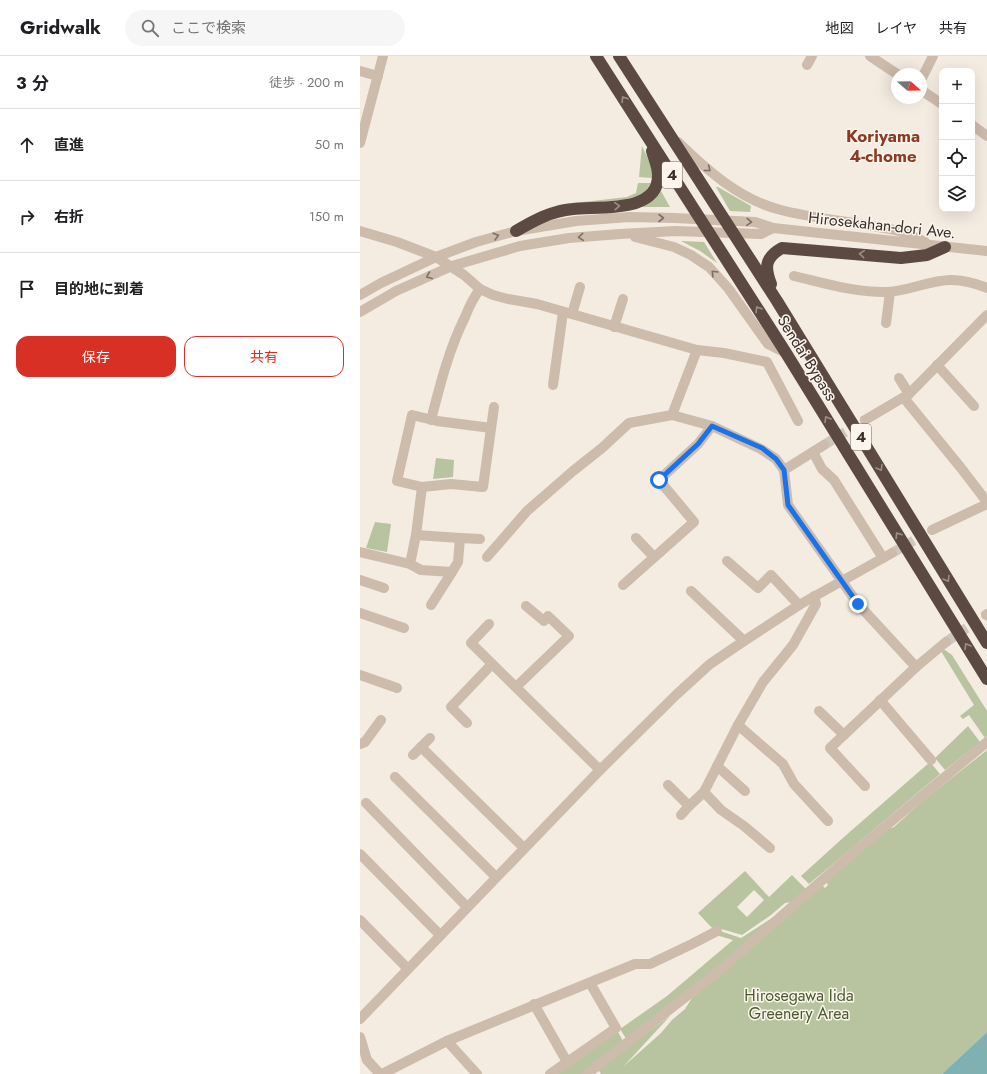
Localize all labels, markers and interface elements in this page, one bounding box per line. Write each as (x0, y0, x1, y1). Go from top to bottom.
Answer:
search box (125, 10, 405, 46)
text: Gridwalk (20, 14, 101, 41)
icon: search (139, 17, 161, 39)
text: ここで検索 (171, 17, 246, 39)
text: 地図 (825, 18, 853, 38)
text: レイヤ (875, 18, 917, 38)
text: 共有 (939, 18, 967, 38)
north arrow (891, 68, 927, 104)
map controls (939, 68, 975, 212)
button: + (939, 68, 975, 104)
text: 3 分 (16, 71, 49, 95)
text: 徒歩 · 200 m (269, 73, 344, 92)
one-way arrow (621, 96, 629, 103)
button: − (939, 104, 975, 140)
district label: Koriyama 4-chome (846, 124, 920, 168)
icon: ahead (16, 134, 38, 156)
text: 直進 (54, 134, 84, 156)
text: 50 m (315, 135, 344, 154)
button: locate (939, 140, 975, 176)
road number: 4 (662, 162, 682, 188)
one-way arrow (703, 165, 711, 172)
button: layers (939, 176, 975, 212)
one-way arrow (614, 201, 620, 210)
icon: right (16, 206, 38, 228)
text: 右折 (54, 206, 84, 228)
street label: Hirosekahan-dori Ave. (807, 206, 957, 244)
text: 150 m (309, 207, 344, 226)
one-way arrow (658, 213, 664, 222)
one-way arrow (746, 217, 752, 226)
one-way arrow (492, 232, 499, 241)
one-way arrow (578, 232, 584, 241)
one-way arrow (859, 250, 865, 259)
one-way arrow (711, 270, 719, 278)
one-way arrow (426, 271, 434, 279)
icon: arrive (16, 278, 38, 300)
text: 目的地に到着 (54, 278, 144, 300)
one-way arrow (755, 306, 762, 313)
street label: Sendai Bypass (772, 311, 842, 405)
button: 保存 (16, 336, 176, 377)
button: 共有 (184, 336, 344, 377)
one-way arrow (824, 416, 831, 423)
road number: 4 (851, 424, 871, 450)
one-way arrow (875, 464, 883, 471)
route start (650, 471, 668, 489)
one-way arrow (895, 532, 903, 539)
one-way arrow (943, 575, 950, 582)
route end (849, 595, 867, 613)
one-way arrow (964, 643, 971, 650)
park label: Hirosegawa Iida Greenery Area (744, 984, 854, 1025)

